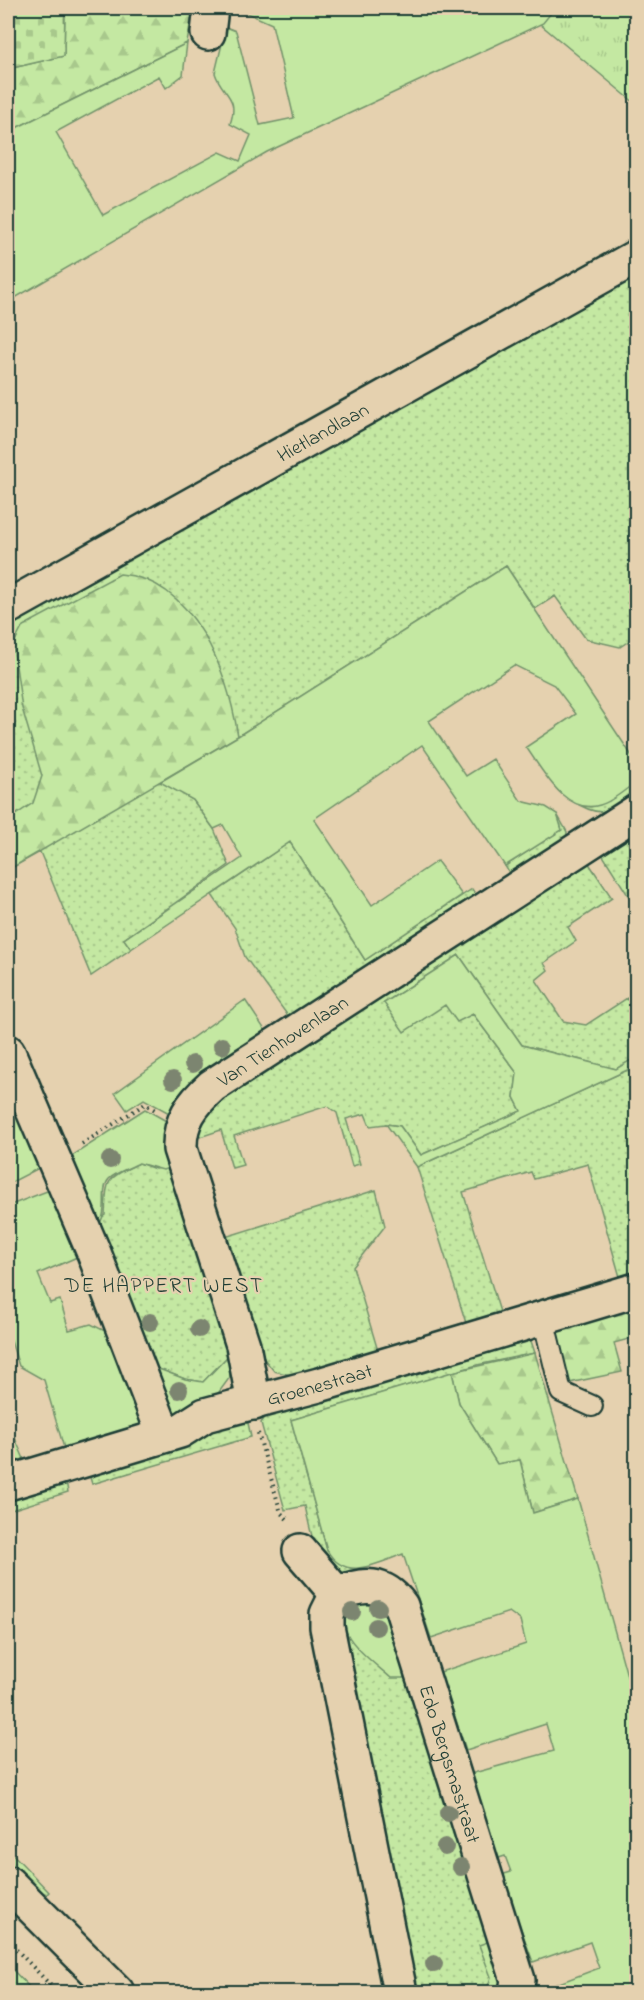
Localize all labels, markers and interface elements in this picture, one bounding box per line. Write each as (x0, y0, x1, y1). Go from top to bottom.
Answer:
street label: Hietlandlaan (272, 397, 375, 471)
street label: Van Tienhovenlaan (212, 989, 355, 1096)
district label: DE HAPPERT WEST (64, 1272, 263, 1302)
street label: Groenestraat (264, 1358, 377, 1415)
street label: Edo Bergsmastraat (410, 1682, 486, 1848)

